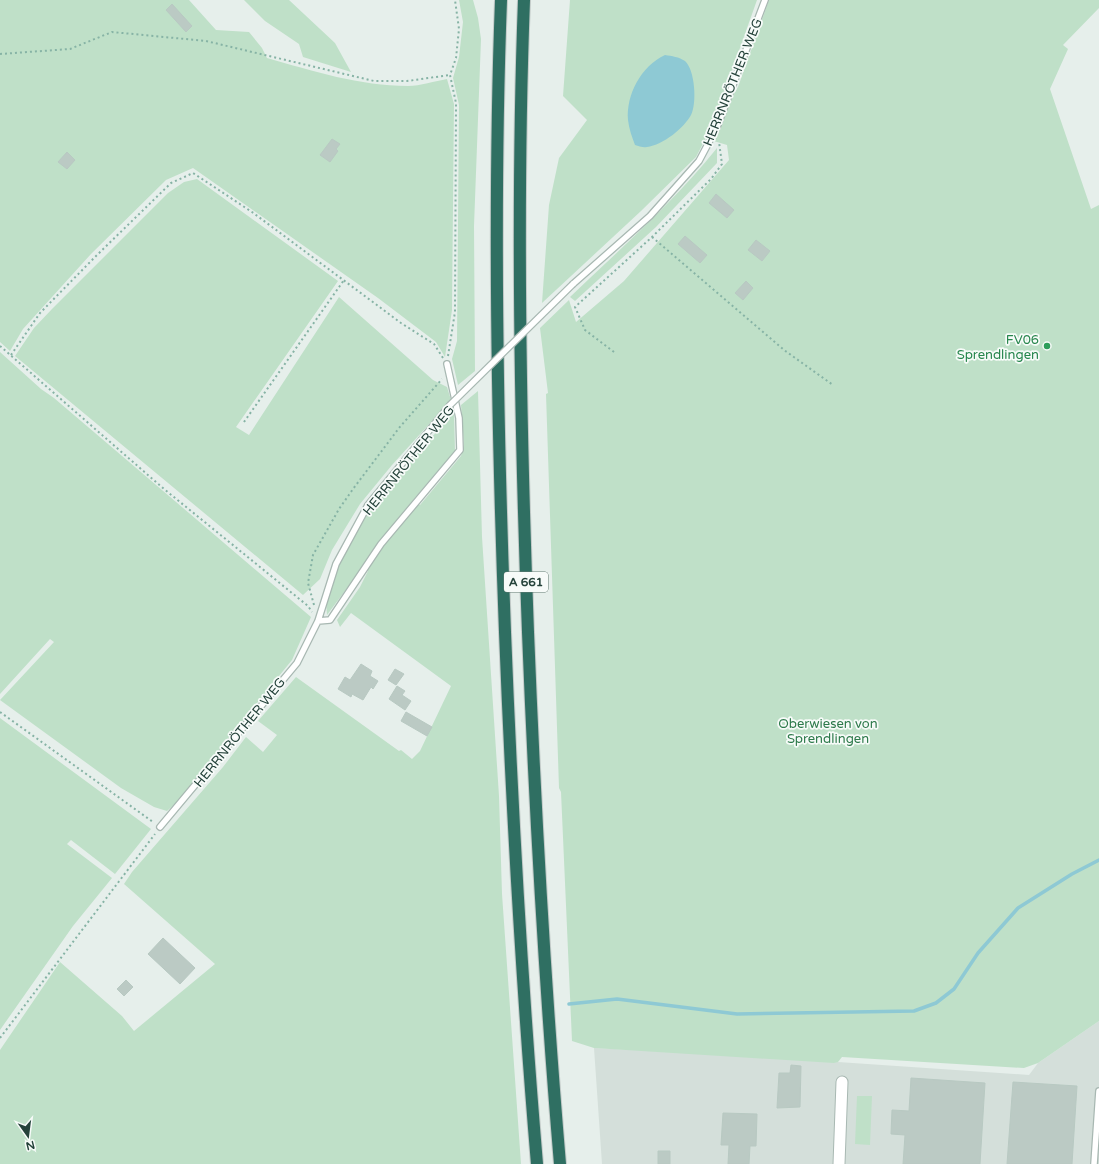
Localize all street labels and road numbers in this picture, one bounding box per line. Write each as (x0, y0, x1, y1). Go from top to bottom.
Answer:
street label: HERRNRÖTHER WEG (700, 16, 766, 149)
street label: HERRNRÖTHER WEG (360, 403, 458, 519)
road number: A 661 (504, 572, 548, 592)
street label: HERRNRÖTHER WEG (191, 675, 289, 791)

